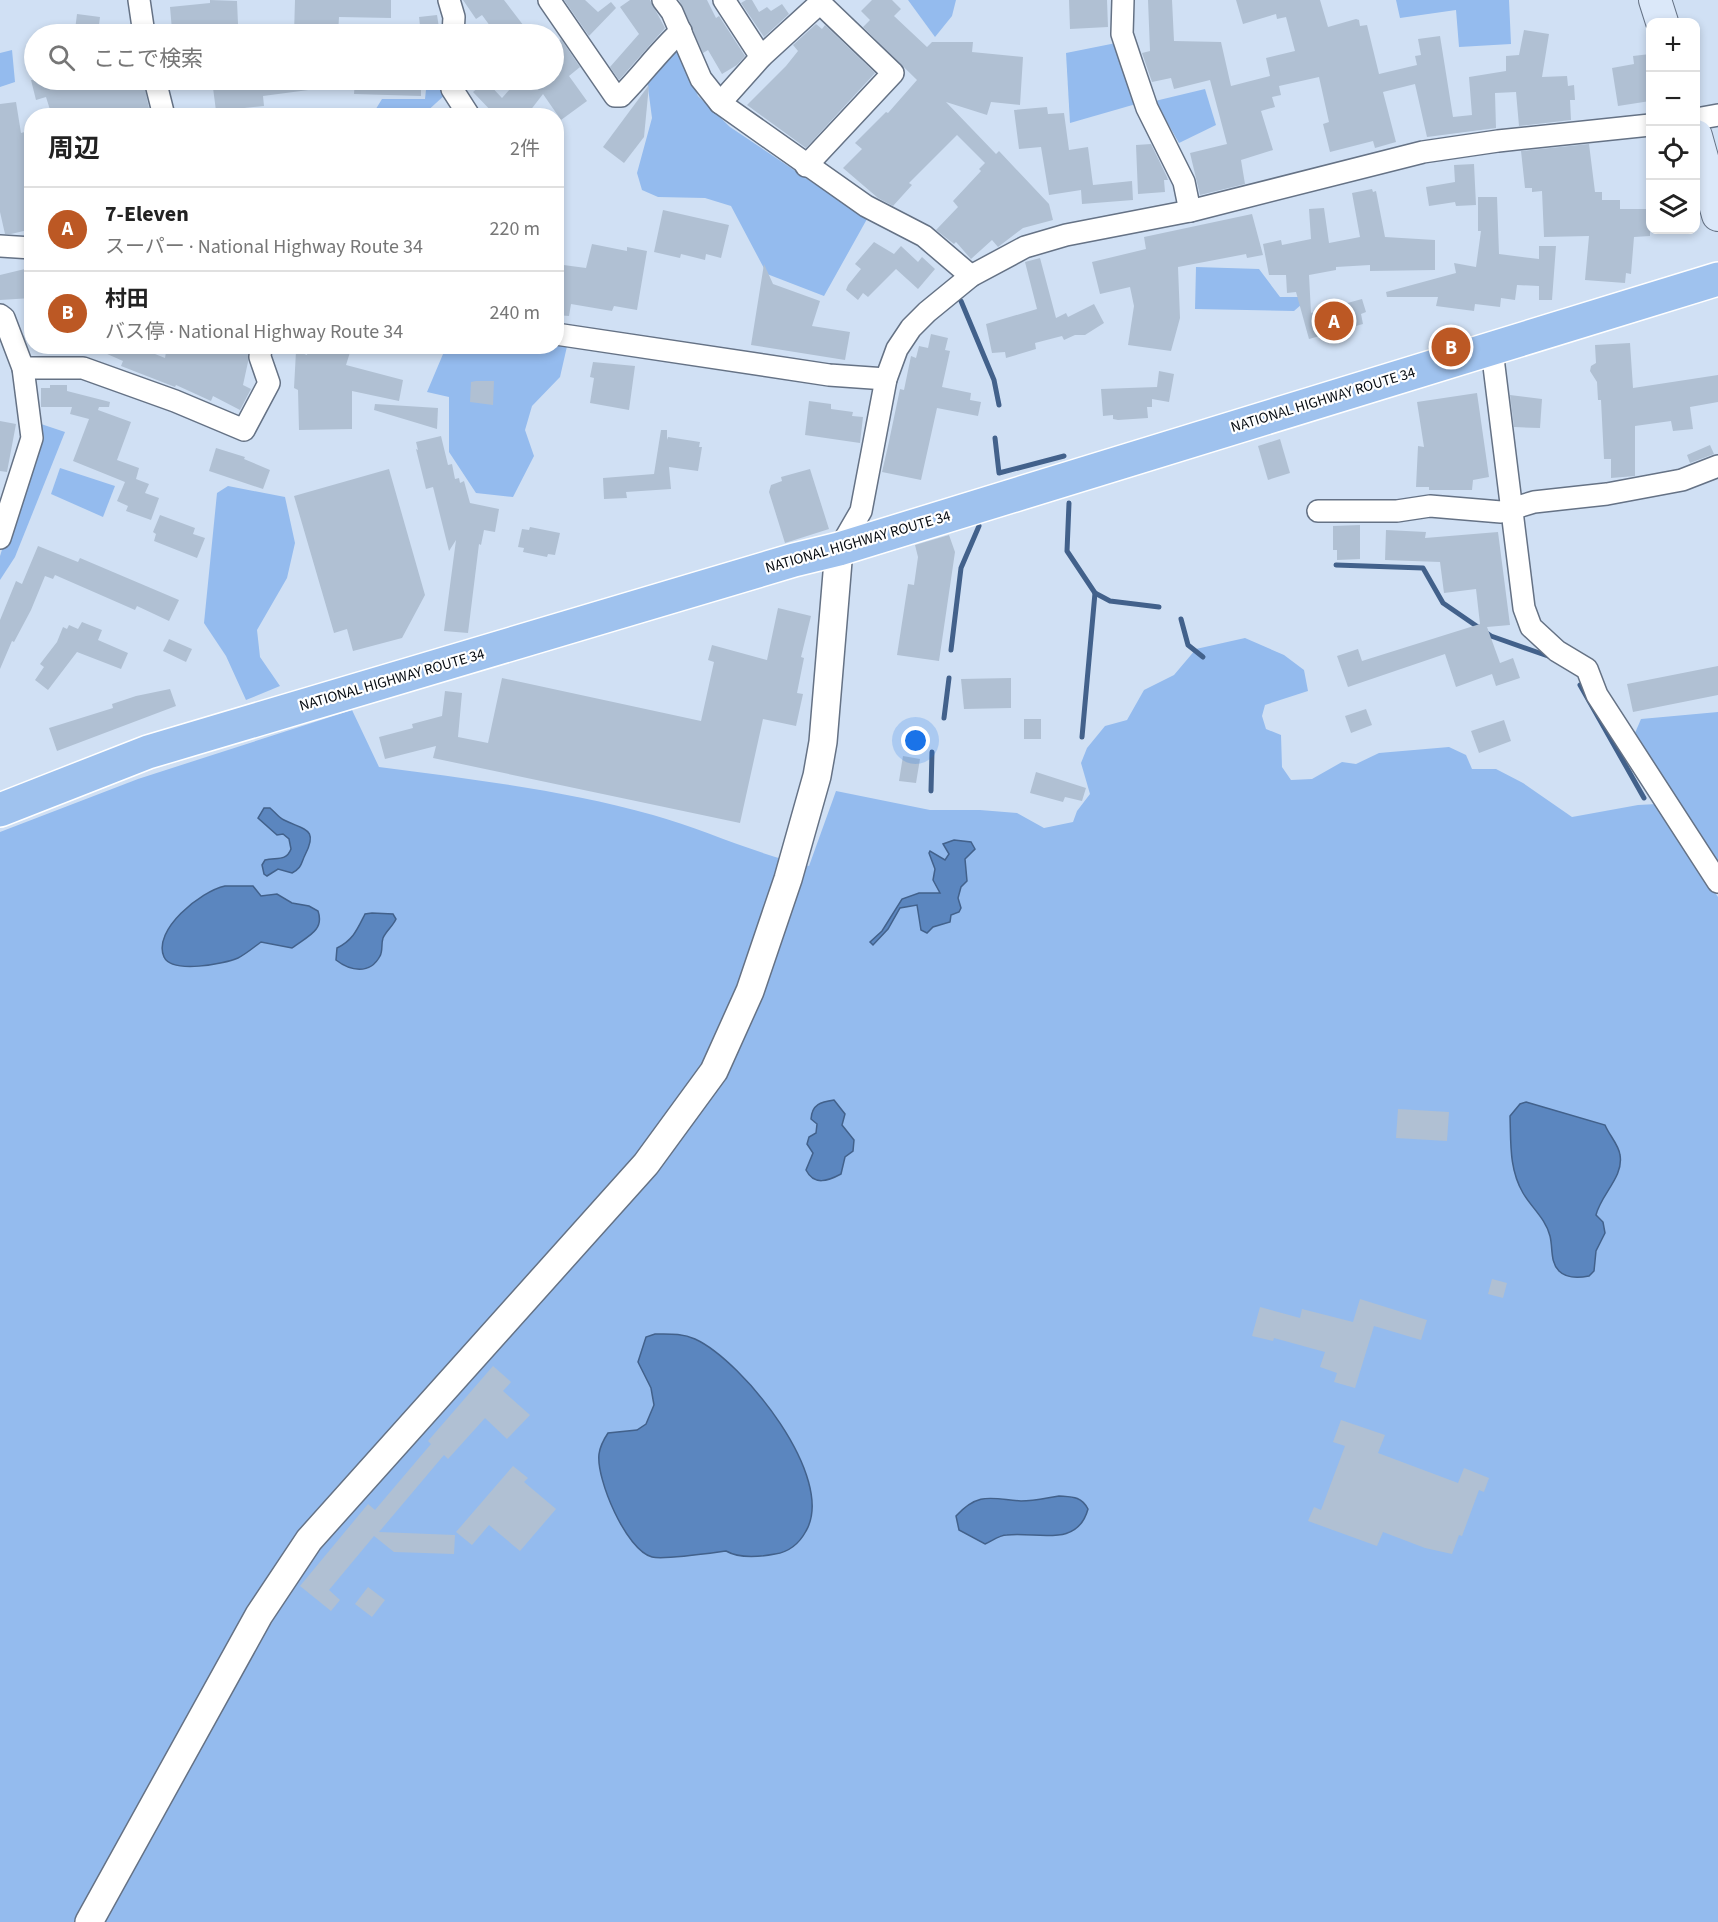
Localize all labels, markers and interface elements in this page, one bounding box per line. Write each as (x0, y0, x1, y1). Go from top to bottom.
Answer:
map controls (1646, 18, 1700, 234)
button: + (1646, 18, 1700, 72)
search box (24, 24, 564, 90)
icon: search (45, 41, 78, 74)
text: ここで検索 (93, 43, 203, 75)
button: − (1646, 72, 1700, 126)
button: locate (1646, 126, 1700, 180)
text: 周辺 (48, 130, 100, 167)
text: 2件 (510, 135, 540, 163)
button: layers (1646, 180, 1700, 234)
text: 7-Eleven (105, 198, 189, 230)
text: A (62, 215, 73, 243)
text: 220 m (490, 215, 540, 243)
text: スーパー · National Highway Route 34 (105, 233, 423, 261)
text: 村田 (105, 283, 149, 315)
pin: A (1314, 298, 1354, 344)
text: B (61, 299, 74, 327)
text: 240 m (490, 299, 540, 327)
text: バス停 · National Highway Route 34 (105, 318, 403, 346)
pin: B (1432, 324, 1470, 370)
street label: NATIONAL HIGHWAY ROUTE 34 (1228, 362, 1418, 438)
street label: NATIONAL HIGHWAY ROUTE 34 (763, 505, 954, 579)
street label: NATIONAL HIGHWAY ROUTE 34 (297, 643, 488, 717)
your location (901, 726, 930, 755)

